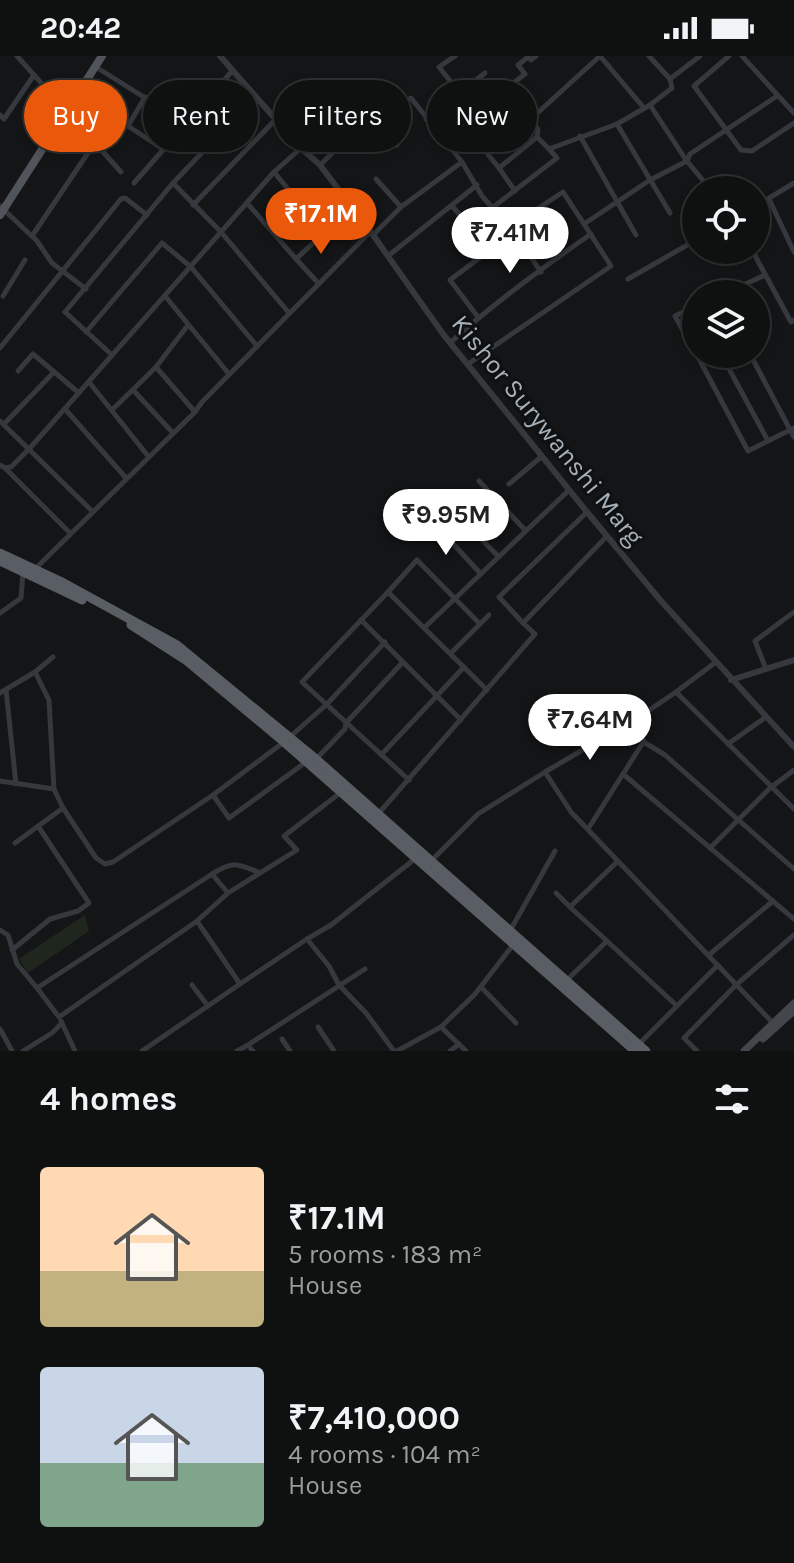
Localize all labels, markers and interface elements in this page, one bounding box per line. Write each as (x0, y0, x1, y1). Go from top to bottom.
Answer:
text: 20:42 (40, 10, 121, 46)
chip: Buy (24, 80, 127, 152)
chip: Rent (143, 80, 258, 152)
chip: Filters (274, 80, 411, 152)
chip: New (427, 80, 537, 152)
map controls (682, 176, 770, 368)
button: locate (682, 176, 770, 264)
pin: ₹17.1M (256, 188, 386, 256)
text: ₹17.1M (284, 198, 358, 229)
pin: ₹7.41M (445, 207, 575, 275)
text: ₹7.41M (470, 217, 550, 248)
button: layers (682, 280, 770, 368)
street label: Kishor Surywanshi Marg (445, 309, 650, 552)
pin: ₹9.95M (381, 489, 511, 557)
text: ₹9.95M (401, 499, 491, 530)
pin: ₹7.64M (525, 694, 655, 762)
text: ₹7.64M (546, 704, 634, 735)
icon: filters (710, 1077, 754, 1121)
text: 4 homes (40, 1079, 177, 1119)
text: ₹17.1M (288, 1198, 386, 1238)
icon: home (104, 1199, 200, 1295)
text: 5 rooms · 183 m² (288, 1239, 483, 1270)
text: House (288, 1270, 362, 1301)
text: ₹7,410,000 (288, 1398, 460, 1438)
icon: home (104, 1399, 200, 1495)
text: 4 rooms · 104 m² (288, 1439, 481, 1470)
text: House (288, 1470, 362, 1501)

